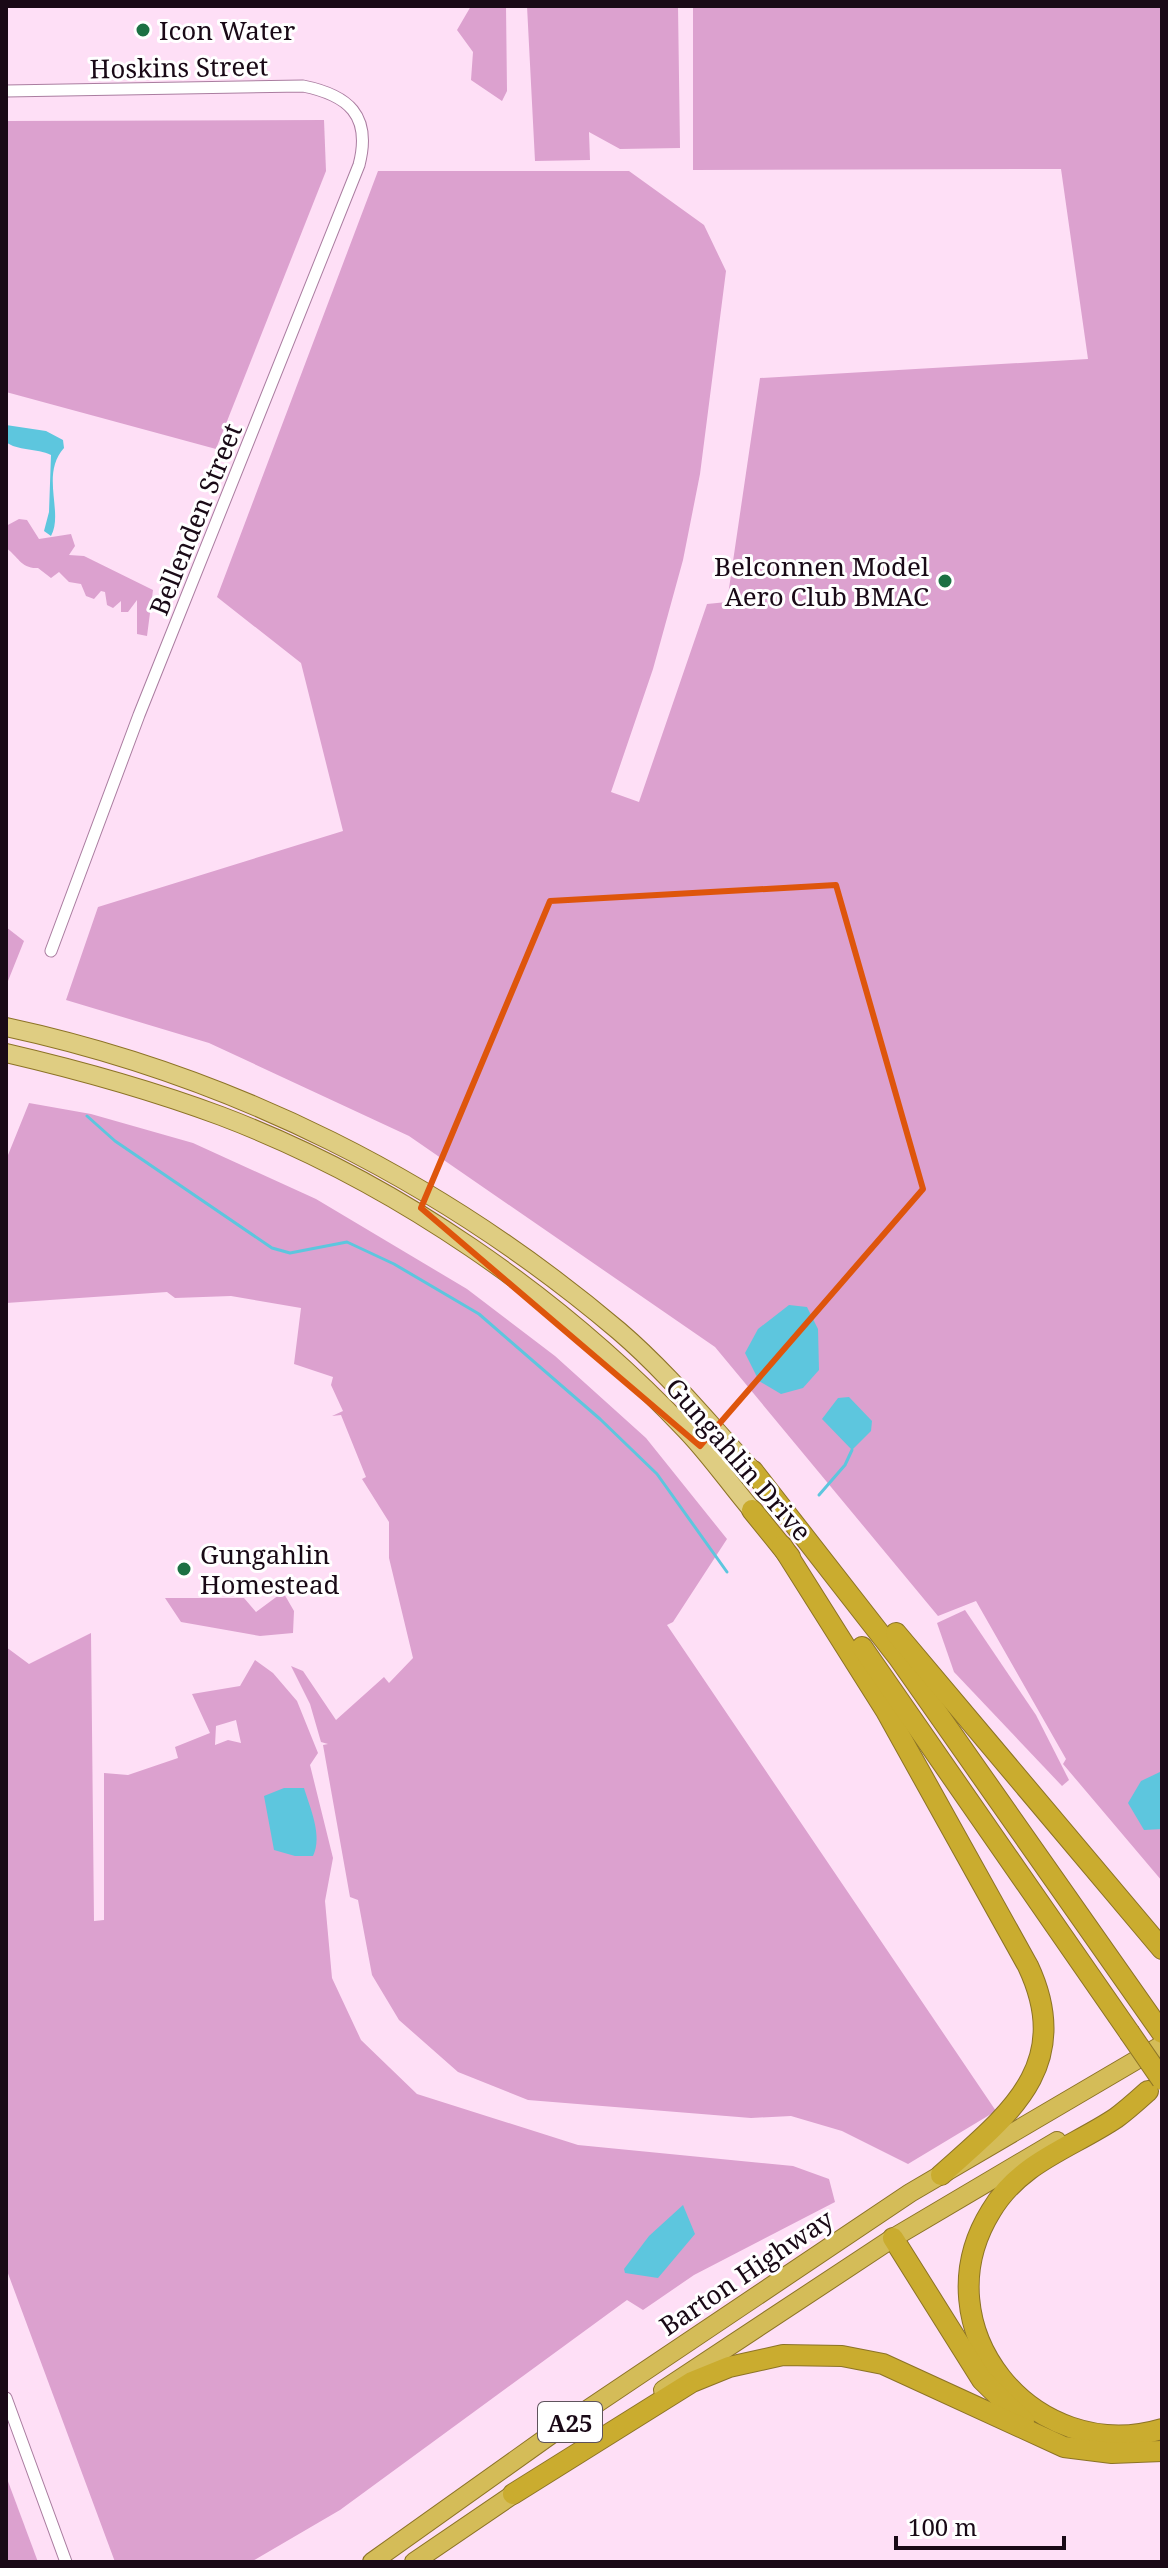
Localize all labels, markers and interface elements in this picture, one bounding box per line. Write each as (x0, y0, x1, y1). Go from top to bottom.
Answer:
place label: Icon Water (159, 12, 295, 48)
marker: Icon Water (134, 21, 152, 39)
street label: Hoskins Street (89, 47, 269, 87)
street label: Bellenden Street (140, 418, 250, 620)
place label: Belconnen Model Aero Club BMAC (714, 548, 929, 614)
marker: Belconnen Model Aero Club BMAC (936, 572, 954, 590)
street label: Gungahlin Drive (658, 1370, 820, 1548)
place label: Gungahlin Homestead (200, 1536, 340, 1602)
marker: Gungahlin Homestead (175, 1560, 193, 1578)
street label: Barton Highway (652, 2200, 840, 2343)
road number: A25 (538, 2402, 602, 2442)
scale bar (896, 2500, 1064, 2550)
text: 100 m (908, 2510, 977, 2543)

